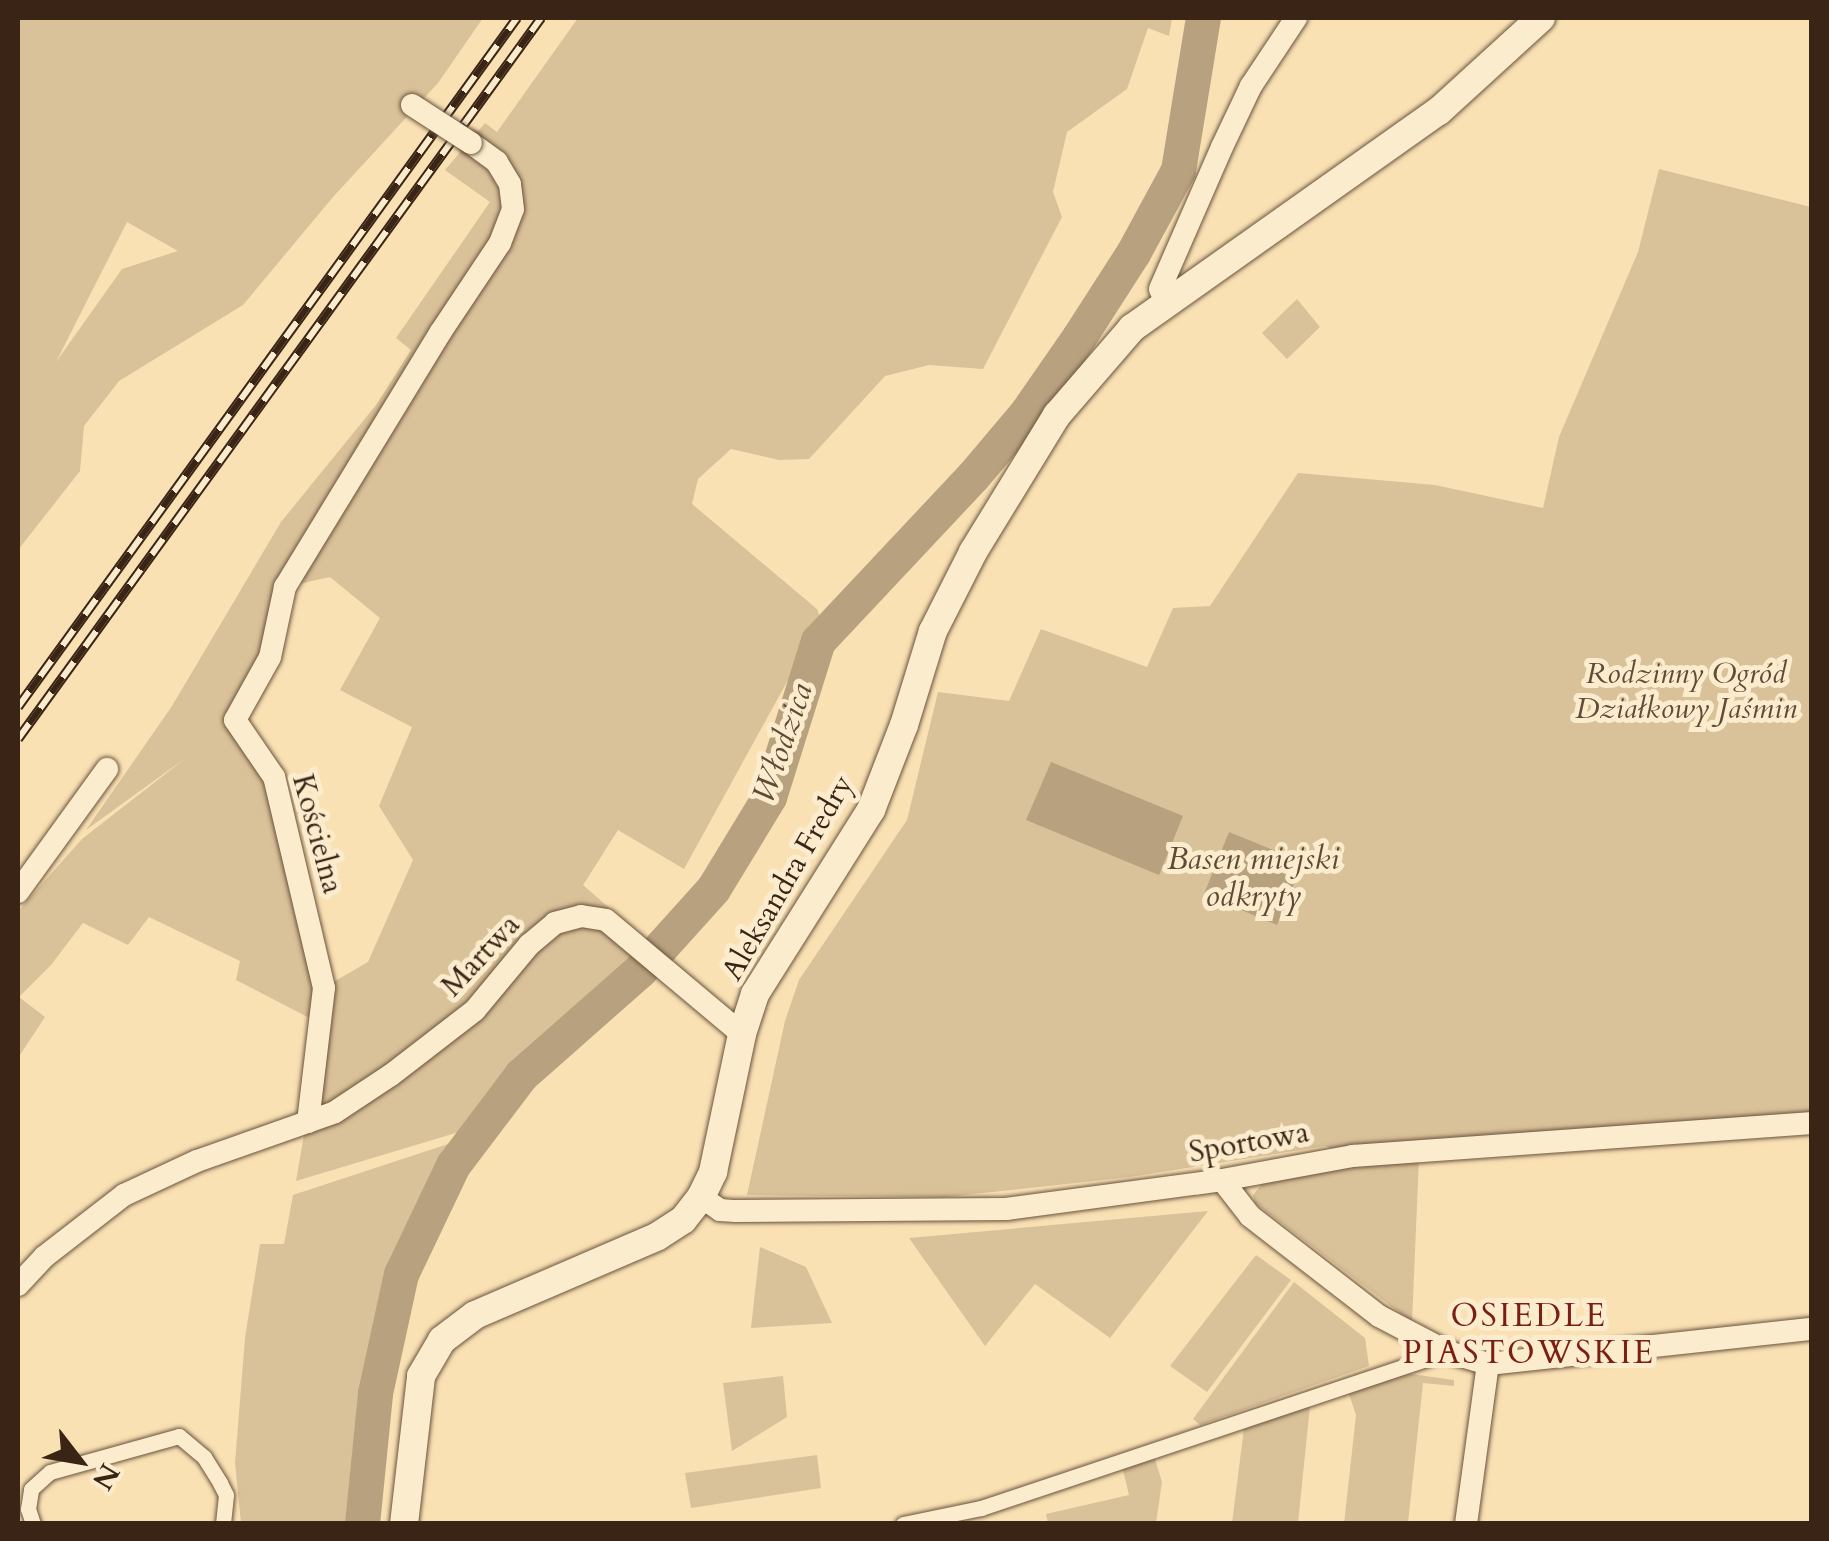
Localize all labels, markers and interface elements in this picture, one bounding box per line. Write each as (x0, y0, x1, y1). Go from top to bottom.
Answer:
park label: Rodzinny Ogród Działkowy Jaśmin (1575, 656, 1797, 726)
water label: Włodzica (745, 678, 821, 808)
street label: Aleksandra Fredry (715, 769, 861, 987)
street label: Kościelna (284, 770, 350, 898)
water label: Basen miejski odkryty (1167, 841, 1339, 916)
street label: Martwa (434, 908, 528, 1004)
street label: Sportowa (1186, 1115, 1312, 1171)
district label: OSIEDLE PIASTOWSKIE (1402, 1298, 1656, 1373)
north arrow (30, 1411, 130, 1511)
text: N (83, 1456, 128, 1497)

